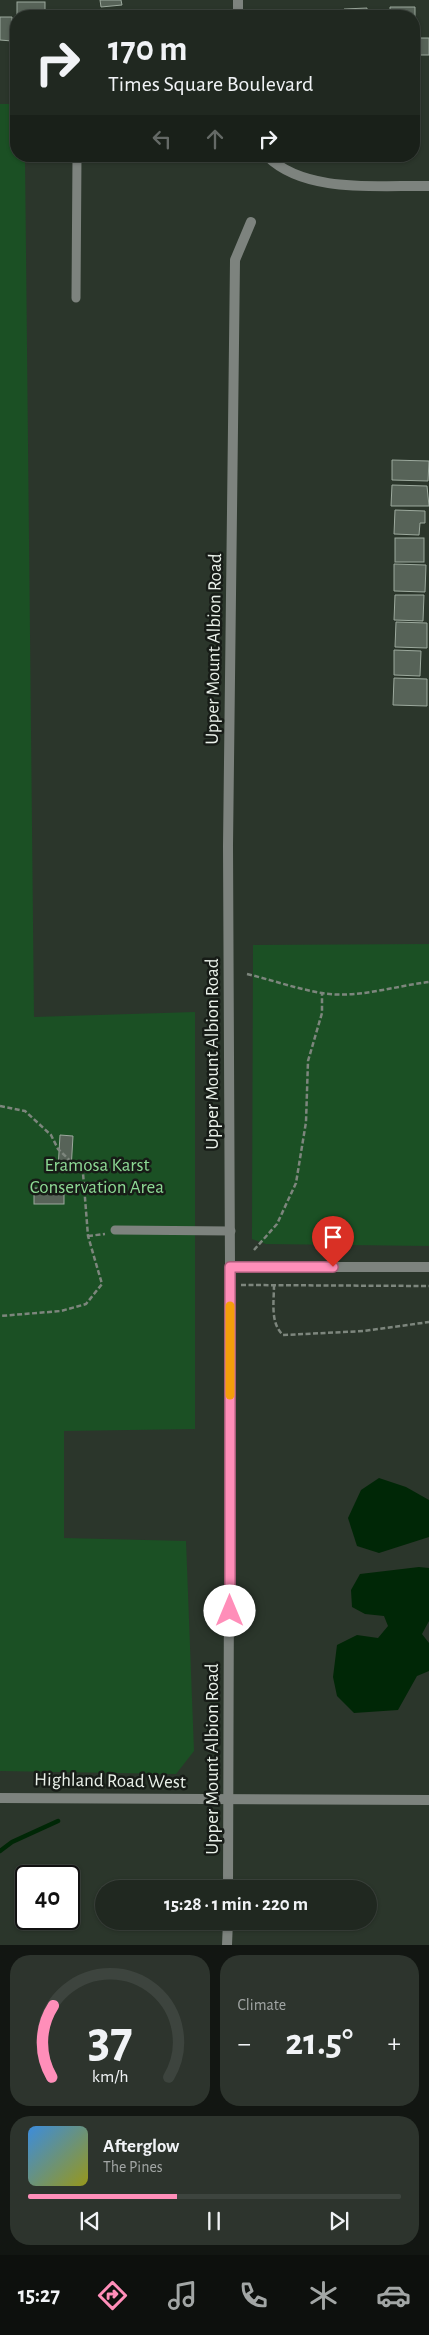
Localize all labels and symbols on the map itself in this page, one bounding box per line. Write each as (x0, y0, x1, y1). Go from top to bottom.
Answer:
street label: Upper Mount Albion Road (203, 553, 225, 745)
street label: Upper Mount Albion Road (203, 958, 222, 1150)
park label: Eramosa Karst Conservation Area (30, 1156, 164, 1197)
pin (312, 1216, 354, 1267)
position arrow (203, 1584, 255, 1636)
street label: Upper Mount Albion Road (203, 1663, 222, 1855)
street label: Highland Road West (34, 1770, 186, 1792)
speed limit sign: 40 (15, 1865, 80, 1930)

